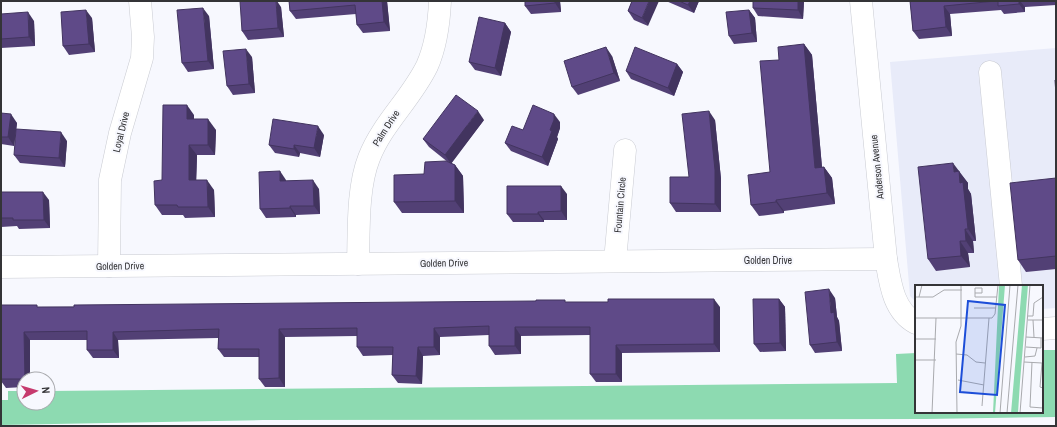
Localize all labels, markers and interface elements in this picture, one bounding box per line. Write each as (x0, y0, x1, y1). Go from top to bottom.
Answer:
street label: Palm Drive (370, 107, 403, 149)
street label: Loyal Drive (110, 110, 132, 154)
street label: Anderson Avenue (867, 134, 887, 201)
street label: Fountain Circle (611, 176, 629, 233)
street label: Golden Drive (744, 254, 793, 267)
street label: Golden Drive (420, 256, 469, 270)
street label: Golden Drive (96, 259, 145, 273)
inset map (915, 285, 1043, 413)
north arrow (16, 371, 56, 411)
text: N (39, 386, 53, 394)

